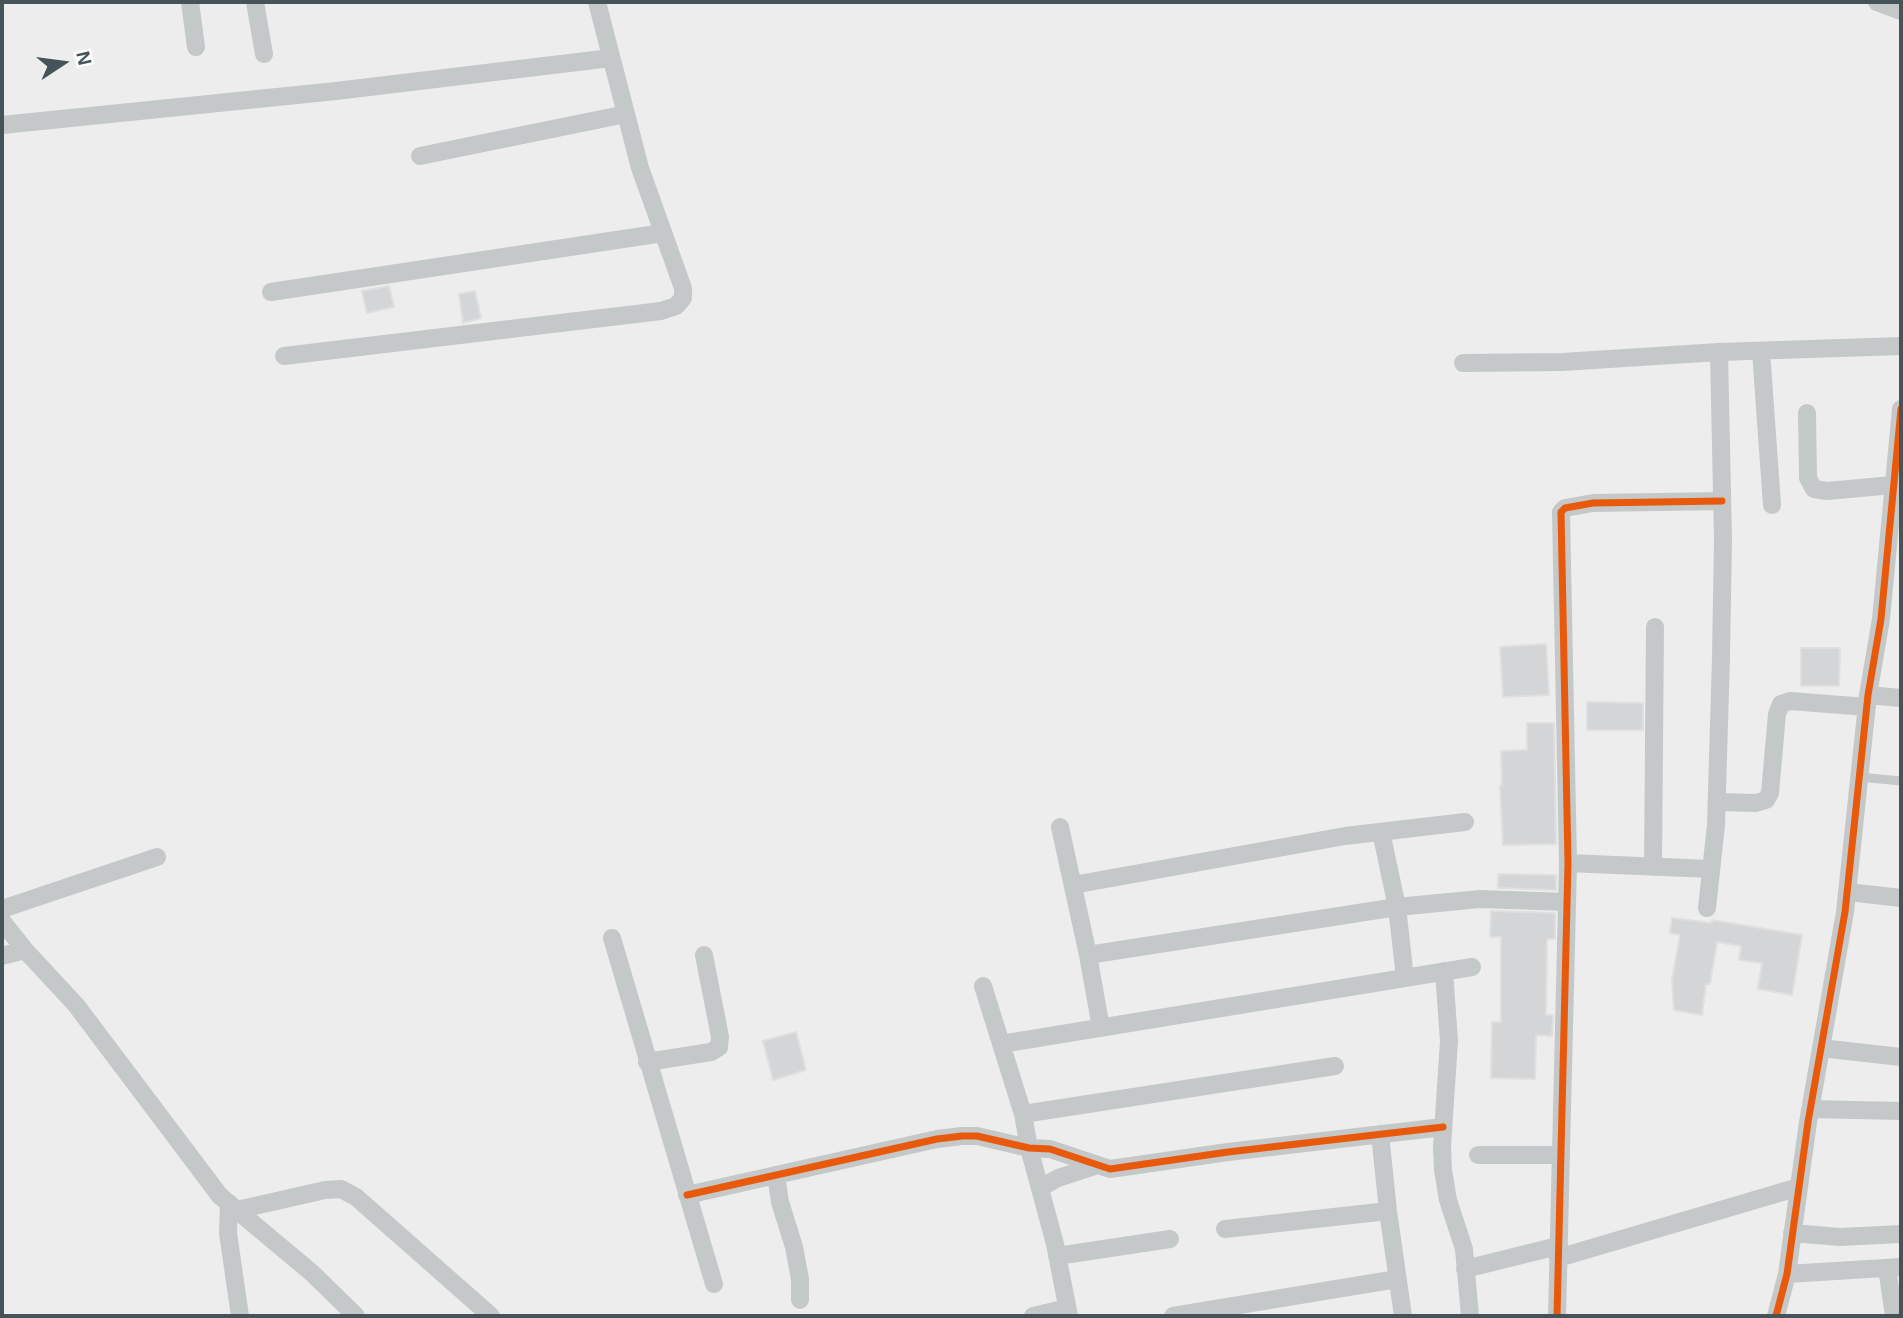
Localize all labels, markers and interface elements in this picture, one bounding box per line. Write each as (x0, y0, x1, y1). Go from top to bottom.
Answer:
north arrow (28, 28, 98, 98)
text: N (72, 49, 96, 67)

